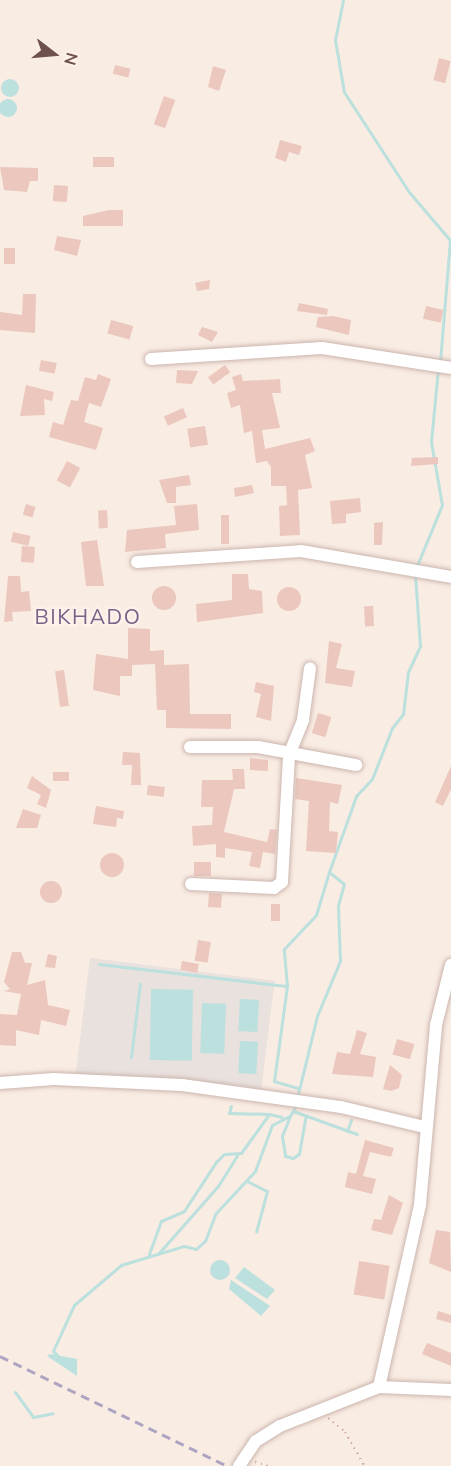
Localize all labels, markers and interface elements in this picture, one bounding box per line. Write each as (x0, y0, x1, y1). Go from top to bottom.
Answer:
north arrow (24, 24, 84, 84)
text: N (60, 50, 83, 68)
district label: BIKHADO (35, 603, 141, 629)

